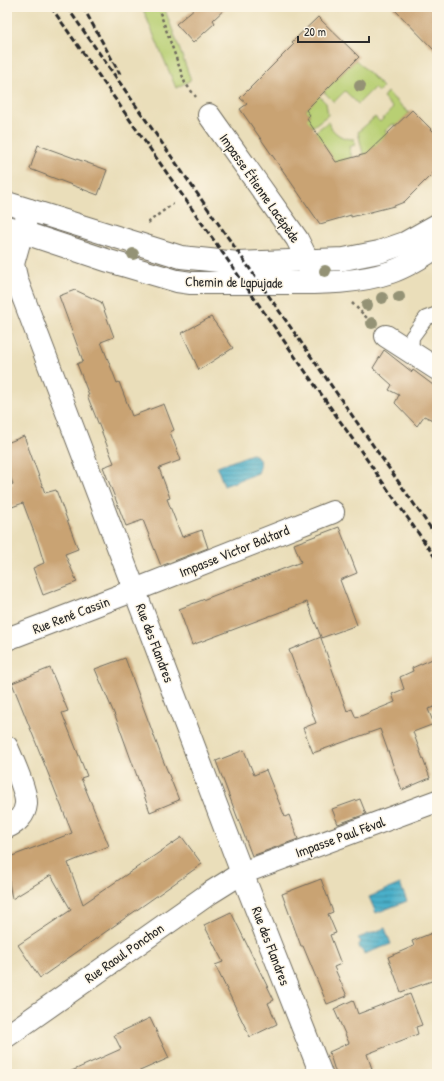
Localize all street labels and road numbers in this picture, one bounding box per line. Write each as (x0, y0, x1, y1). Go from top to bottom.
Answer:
street label: Impasse Étienne Lacépède (215, 129, 306, 247)
street label: Chemin de Lapujade (185, 271, 283, 293)
street label: Impasse Victor Baltard (176, 520, 292, 582)
street label: Rue René Cassin (30, 591, 112, 638)
street label: Rue des Flandres (132, 601, 179, 685)
street label: Impasse Paul Féval (292, 811, 388, 863)
street label: Rue des Flandres (248, 904, 295, 988)
street label: Rue Raoul Ponchon (80, 918, 167, 987)

